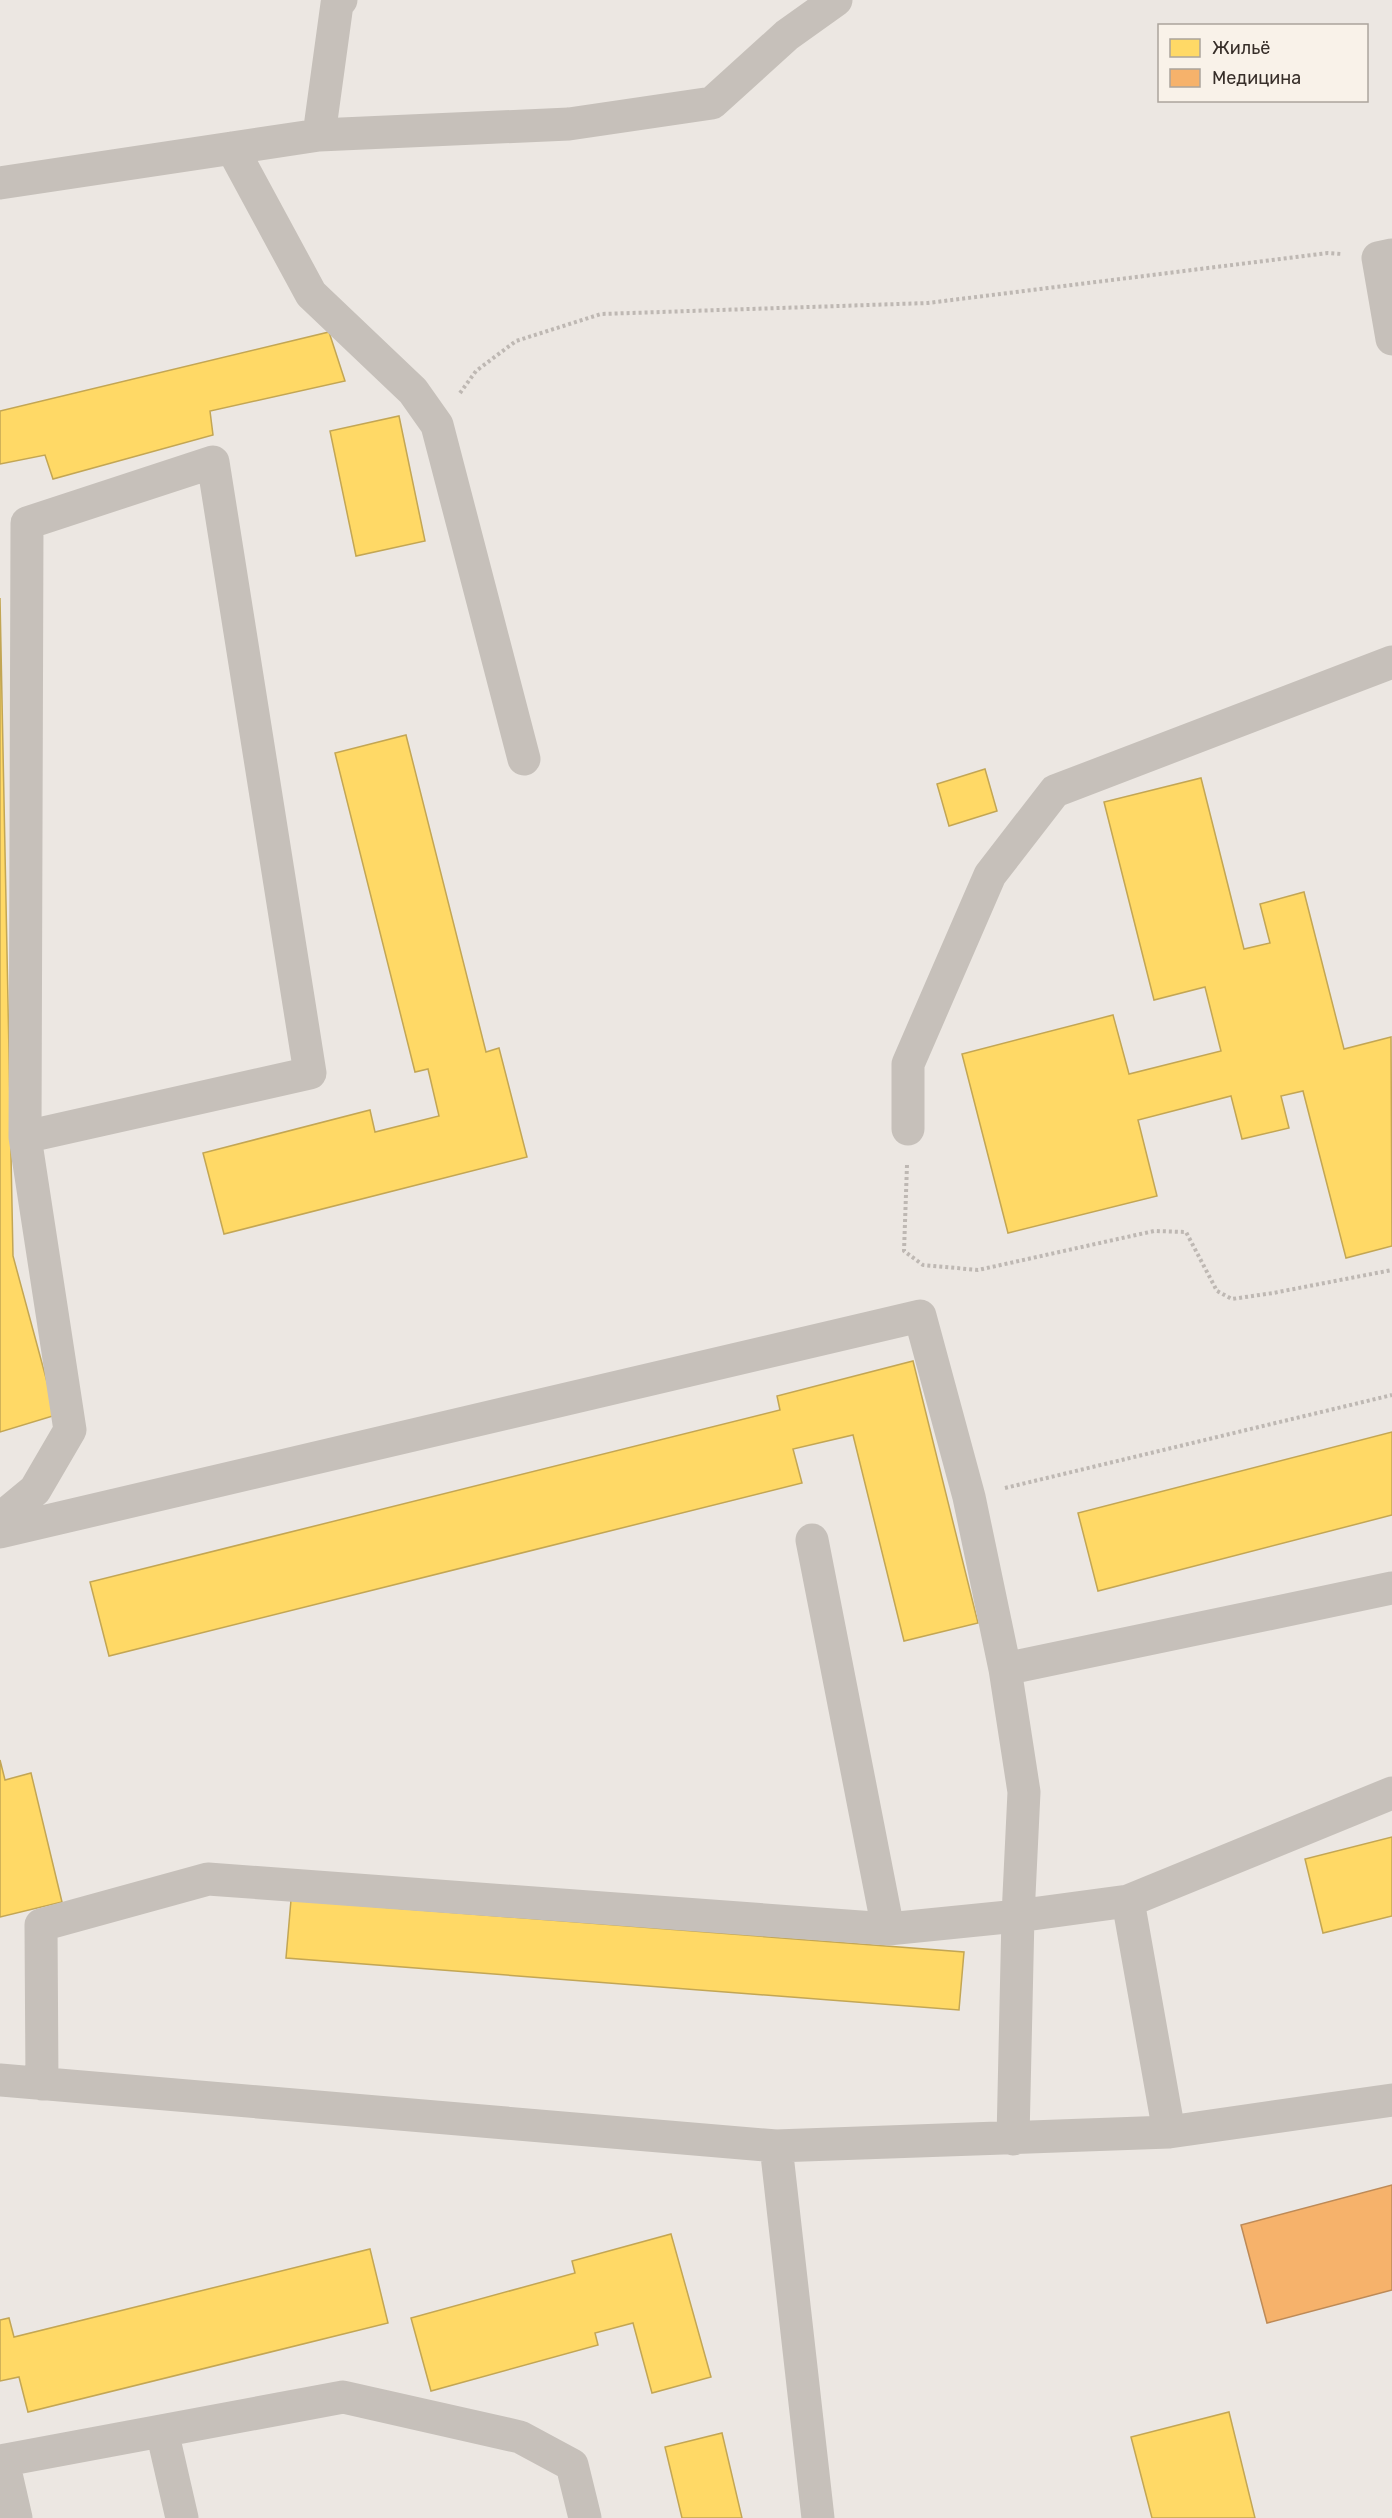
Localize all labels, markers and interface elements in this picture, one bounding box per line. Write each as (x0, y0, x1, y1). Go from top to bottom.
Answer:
legend (1158, 24, 1368, 102)
text: Жильё (1212, 37, 1270, 59)
text: Медицина (1212, 67, 1301, 89)

